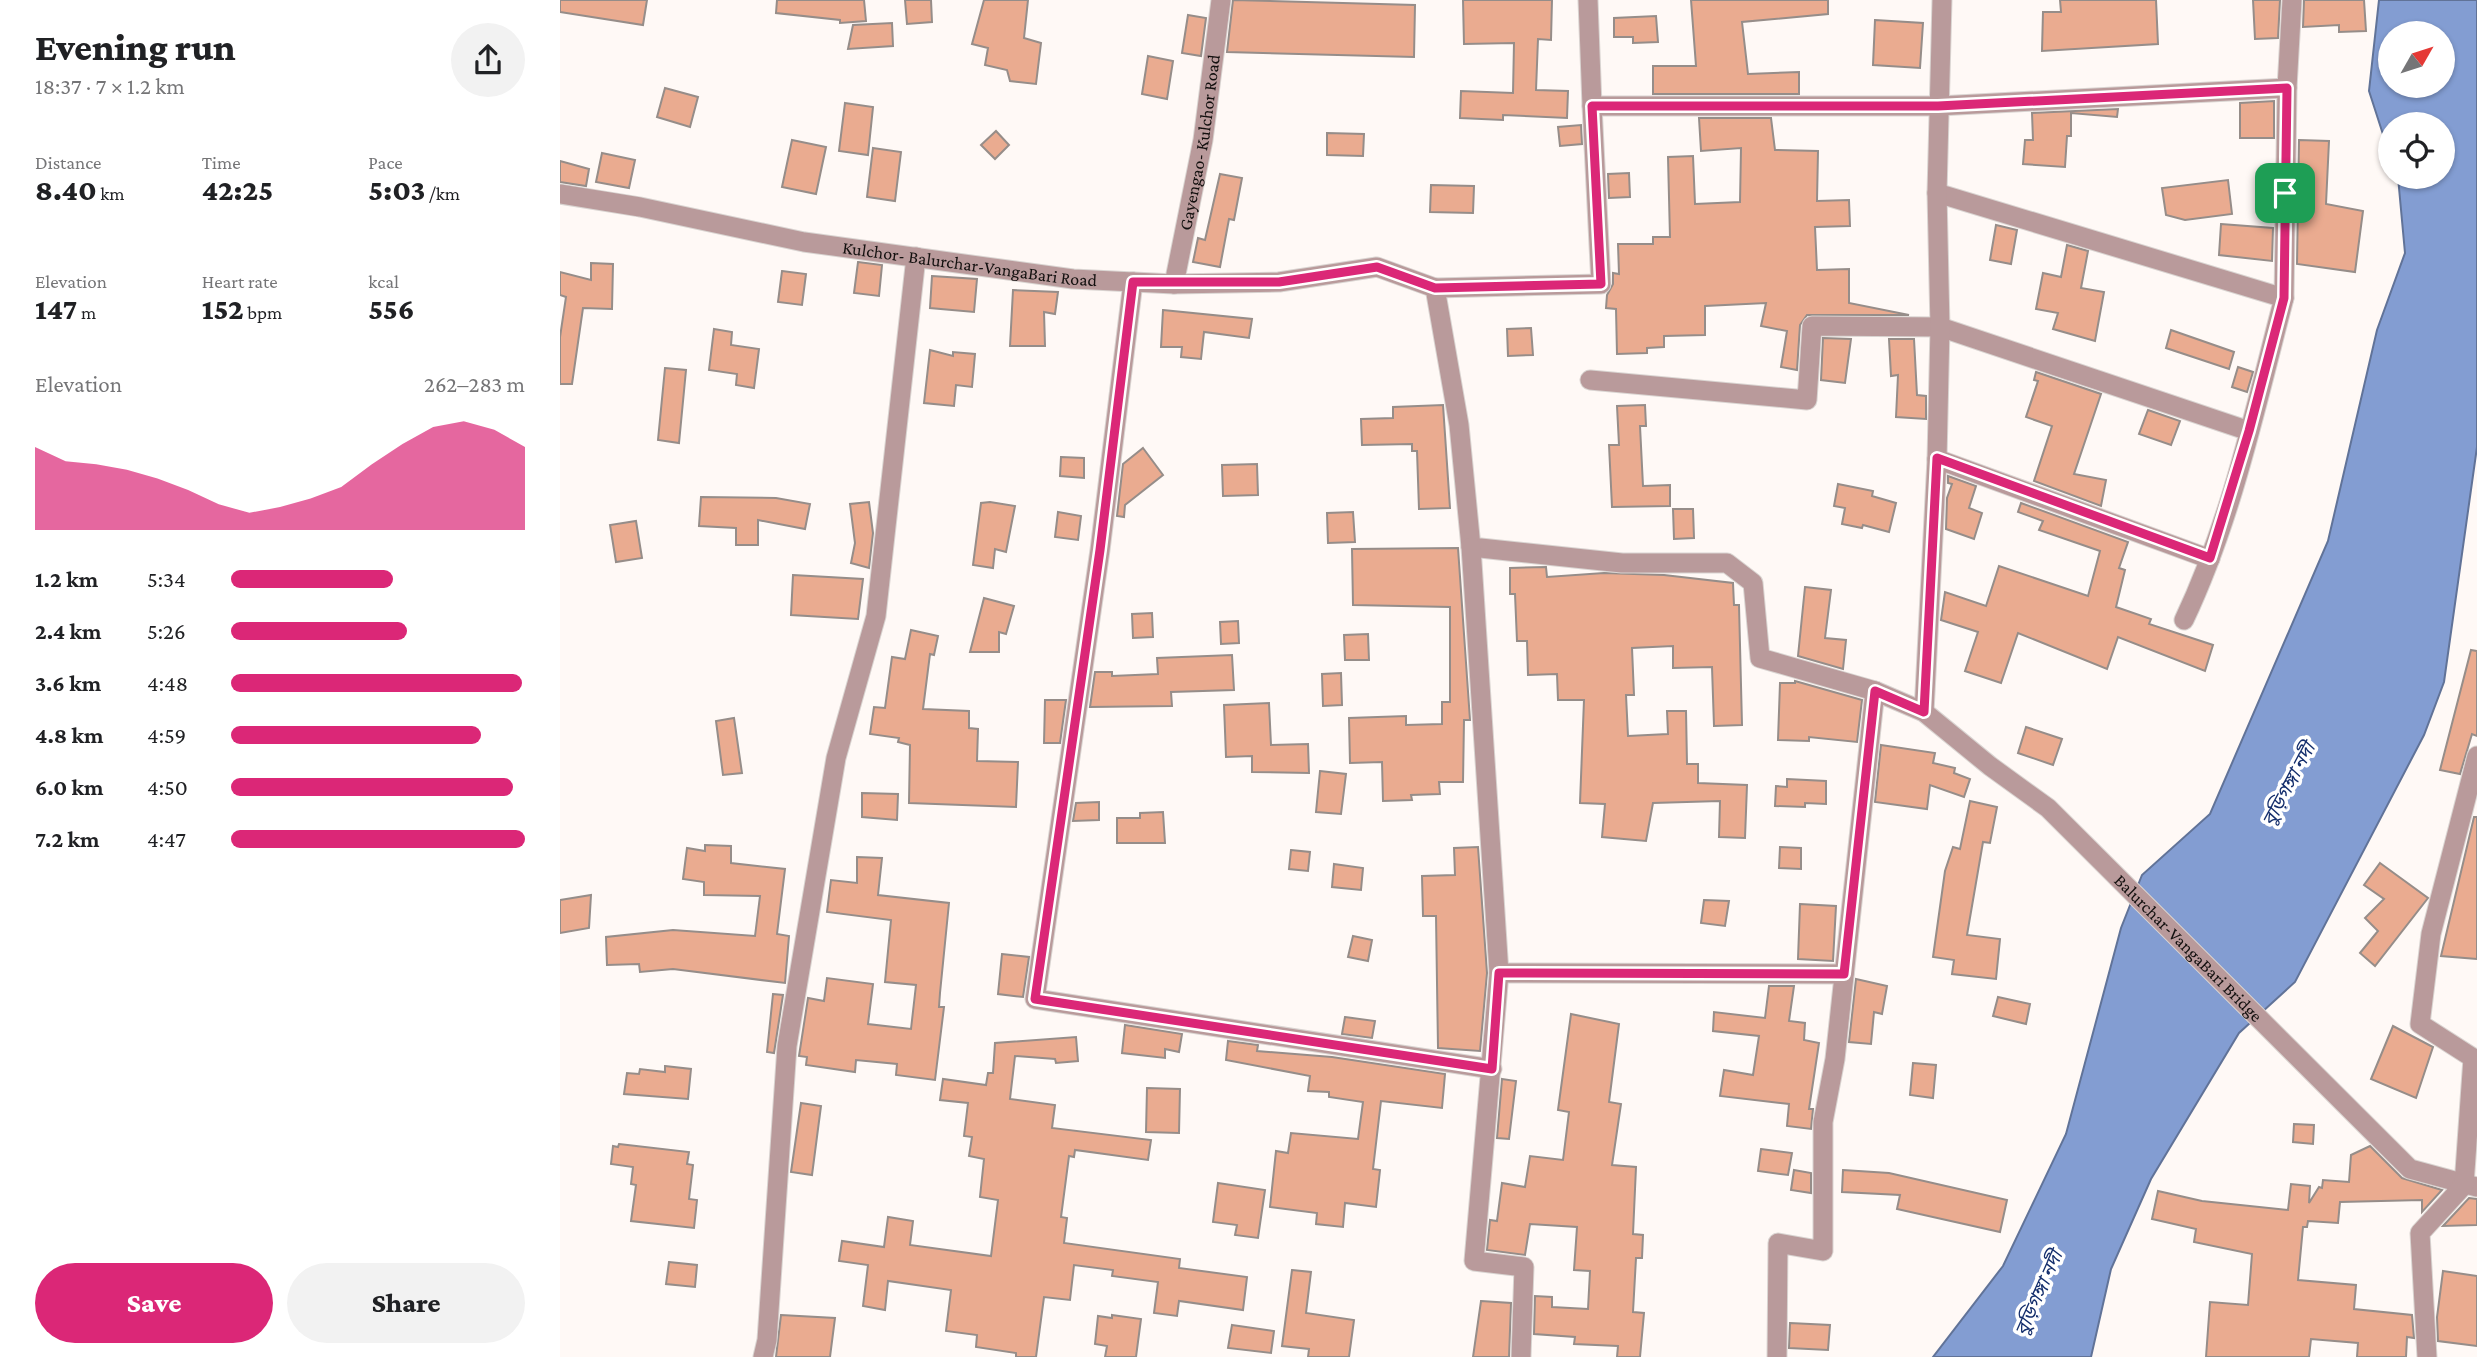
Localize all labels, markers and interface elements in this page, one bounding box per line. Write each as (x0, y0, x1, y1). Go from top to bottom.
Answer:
north arrow (2378, 21, 2455, 98)
map controls (2378, 21, 2455, 189)
button: share (451, 23, 525, 97)
text: Evening run (35, 26, 236, 68)
street label: Gayengao- Kulchor Road (1175, 53, 1224, 232)
text: 18:37 · 7 × 1.2 km (35, 73, 185, 99)
button: locate (2378, 112, 2455, 189)
text: Distance (35, 152, 101, 173)
text: Time (202, 152, 241, 173)
text: Pace (368, 152, 403, 173)
pin (2255, 163, 2315, 223)
text: 8.40 (35, 173, 97, 206)
text: 42:25 (202, 173, 273, 206)
text: 5:03 (368, 173, 425, 206)
icon: arrive (2266, 174, 2304, 212)
text: km (97, 183, 125, 204)
text: /km (425, 183, 460, 204)
street label: Kulchor- Balurchar-VangaBari Road (841, 237, 1098, 290)
text: Elevation (35, 271, 107, 292)
text: Heart rate (202, 271, 278, 292)
text: kcal (368, 271, 399, 292)
text: 147 (35, 292, 77, 325)
text: 152 (202, 292, 244, 325)
text: 556 (368, 292, 415, 325)
text: m (77, 302, 96, 323)
text: bpm (244, 302, 282, 323)
text: Elevation (35, 371, 122, 397)
text: 262–283 m (424, 371, 525, 397)
text: 1.2 km (35, 566, 98, 592)
text: 5:34 (147, 566, 186, 592)
text: 2.4 km (35, 618, 102, 644)
text: 5:26 (147, 618, 186, 644)
text: 3.6 km (35, 670, 101, 696)
text: 4:48 (147, 670, 188, 696)
text: 4.8 km (35, 722, 104, 748)
text: 4:59 (147, 722, 186, 748)
water label: বুড়িগঙ্গা নদী (2257, 735, 2322, 830)
text: 6.0 km (35, 774, 104, 800)
text: 4:50 (147, 774, 188, 800)
text: 7.2 km (35, 826, 100, 852)
text: 4:47 (147, 826, 186, 852)
street label: Balurchar-VangaBari Bridge (2110, 870, 2267, 1026)
water label: বুড়িগঙ্গা নদী (2009, 1243, 2069, 1339)
button: Save (35, 1263, 273, 1343)
button: Share (287, 1263, 525, 1343)

